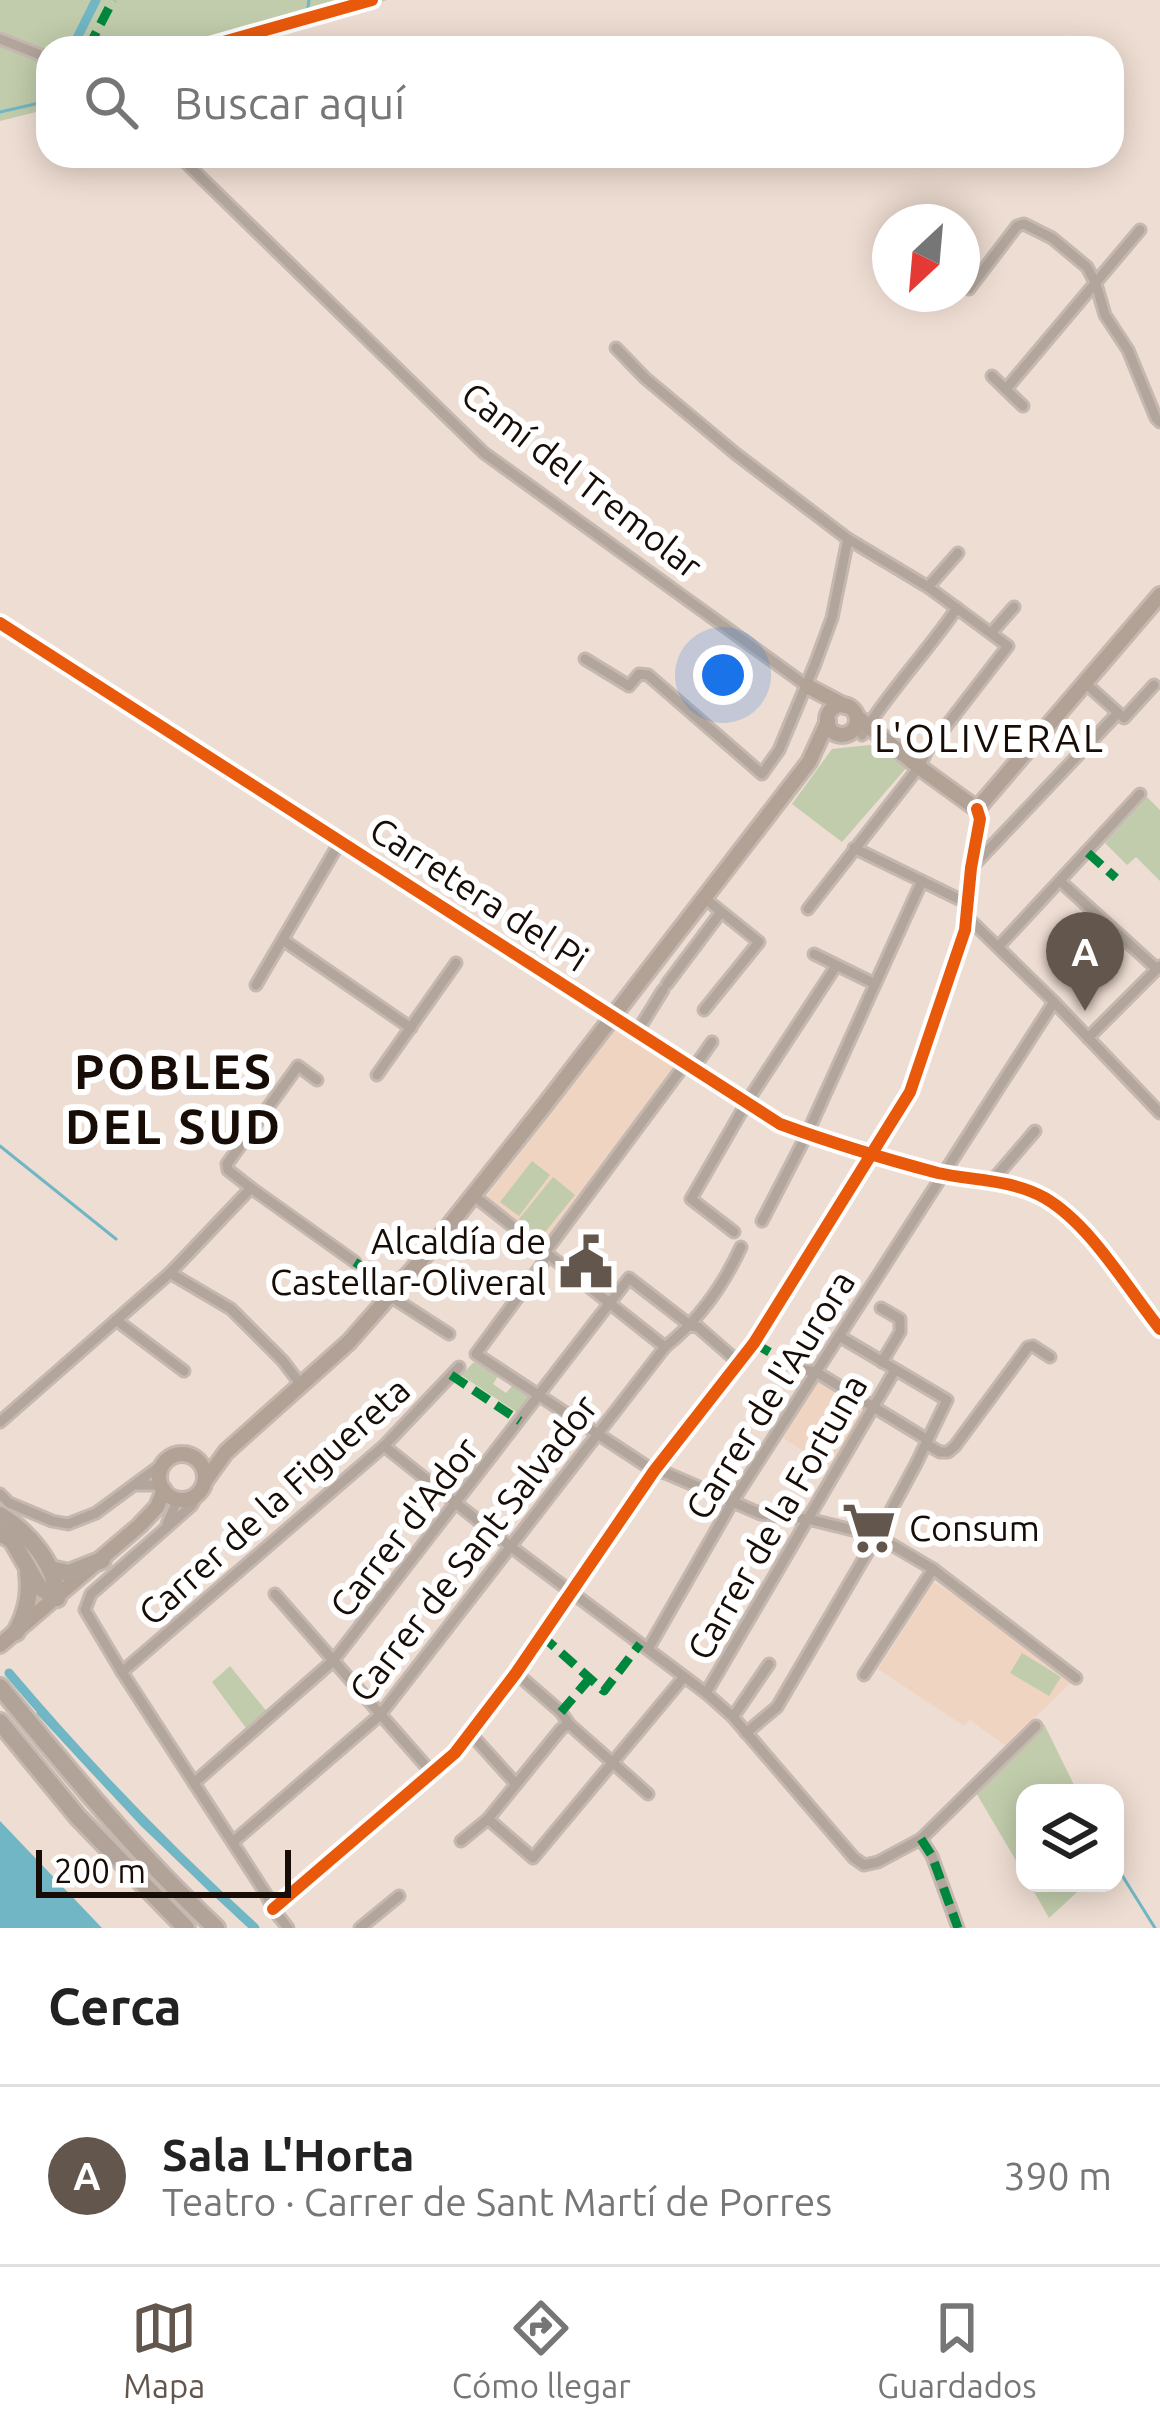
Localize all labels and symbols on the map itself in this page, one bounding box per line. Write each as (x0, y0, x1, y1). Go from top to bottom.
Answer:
north arrow (872, 204, 980, 312)
street label: Camí del Tremolar (454, 373, 711, 586)
your location (693, 645, 753, 705)
district label: L'OLIVERAL (874, 716, 1106, 759)
street label: Carretera del Pi (363, 808, 596, 979)
pin: A (1046, 912, 1124, 1011)
district label: POBLES DEL SUD (65, 1044, 283, 1153)
place label: Alcaldía de Castellar-Oliveral (270, 1220, 546, 1302)
public building icon: Alcaldía de Castellar-Oliveral (557, 1233, 615, 1291)
street label: Carrer de l'Aurora (677, 1263, 863, 1527)
street label: Carrer de la Fortuna (678, 1367, 875, 1667)
street label: Carrer de la Figuereta (130, 1368, 417, 1633)
street label: Carrer de Sant Salvador (340, 1386, 605, 1709)
street label: Carrer d'Ador (321, 1429, 487, 1624)
supermarket icon: Consum (840, 1499, 898, 1557)
place label: Consum (909, 1507, 1040, 1548)
scale bar (36, 1844, 291, 1897)

